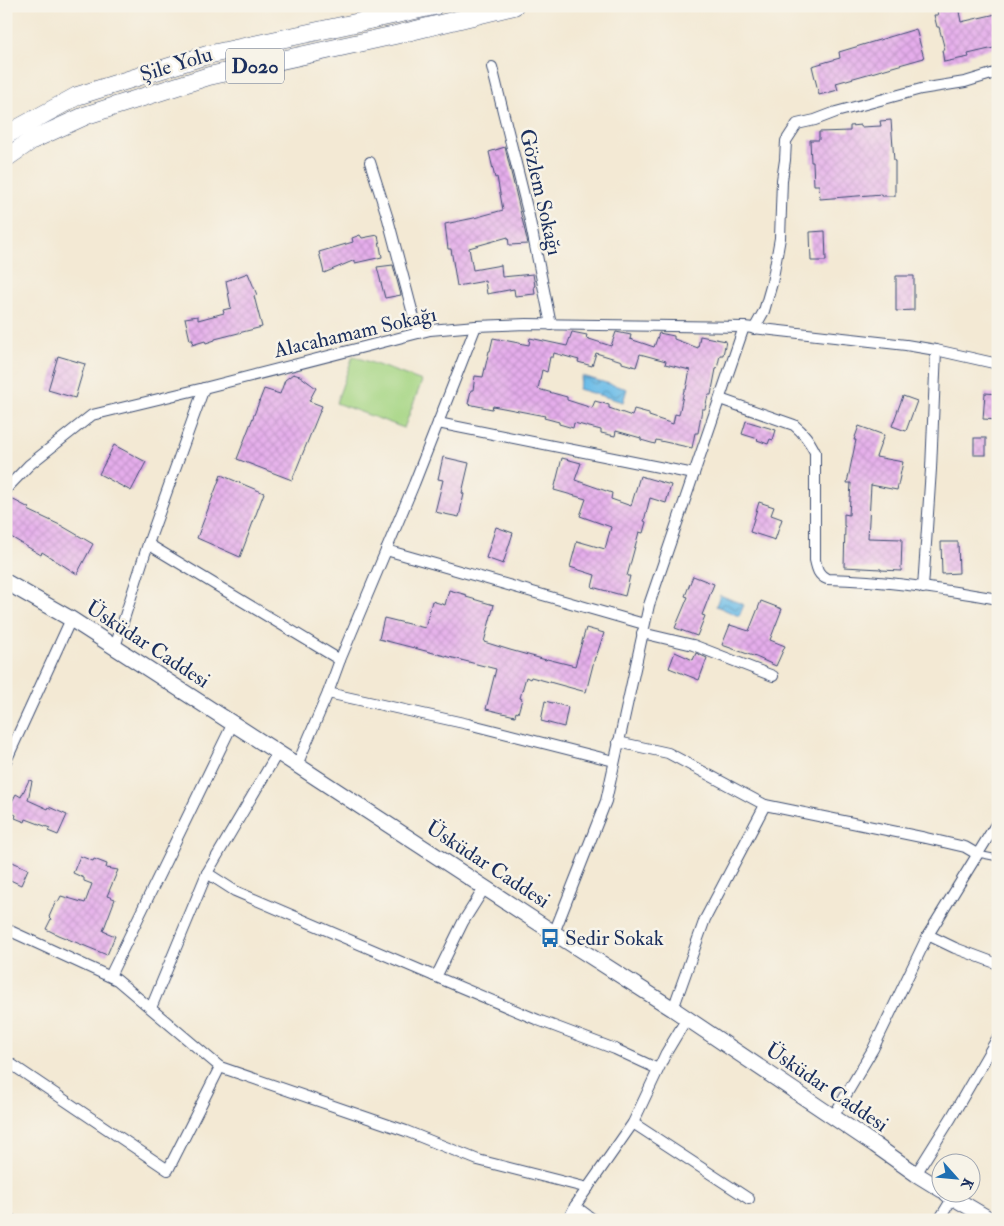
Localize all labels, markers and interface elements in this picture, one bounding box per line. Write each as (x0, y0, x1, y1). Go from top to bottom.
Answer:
street label: Şile Yolu (137, 41, 216, 88)
road number: D020 (226, 48, 284, 84)
street label: Gözlem Sokağı (513, 126, 568, 258)
street label: Alacahamam Sokağı (270, 301, 439, 365)
street label: Üsküdar Caddesi (81, 594, 215, 695)
street label: Üsküdar Caddesi (421, 814, 555, 915)
place label: Sedir Sokak (565, 925, 664, 952)
bus stop icon: Sedir Sokak (539, 927, 561, 949)
street label: Üsküdar Caddesi (760, 1036, 894, 1139)
north arrow (932, 1154, 982, 1204)
text: K (957, 1175, 977, 1193)

